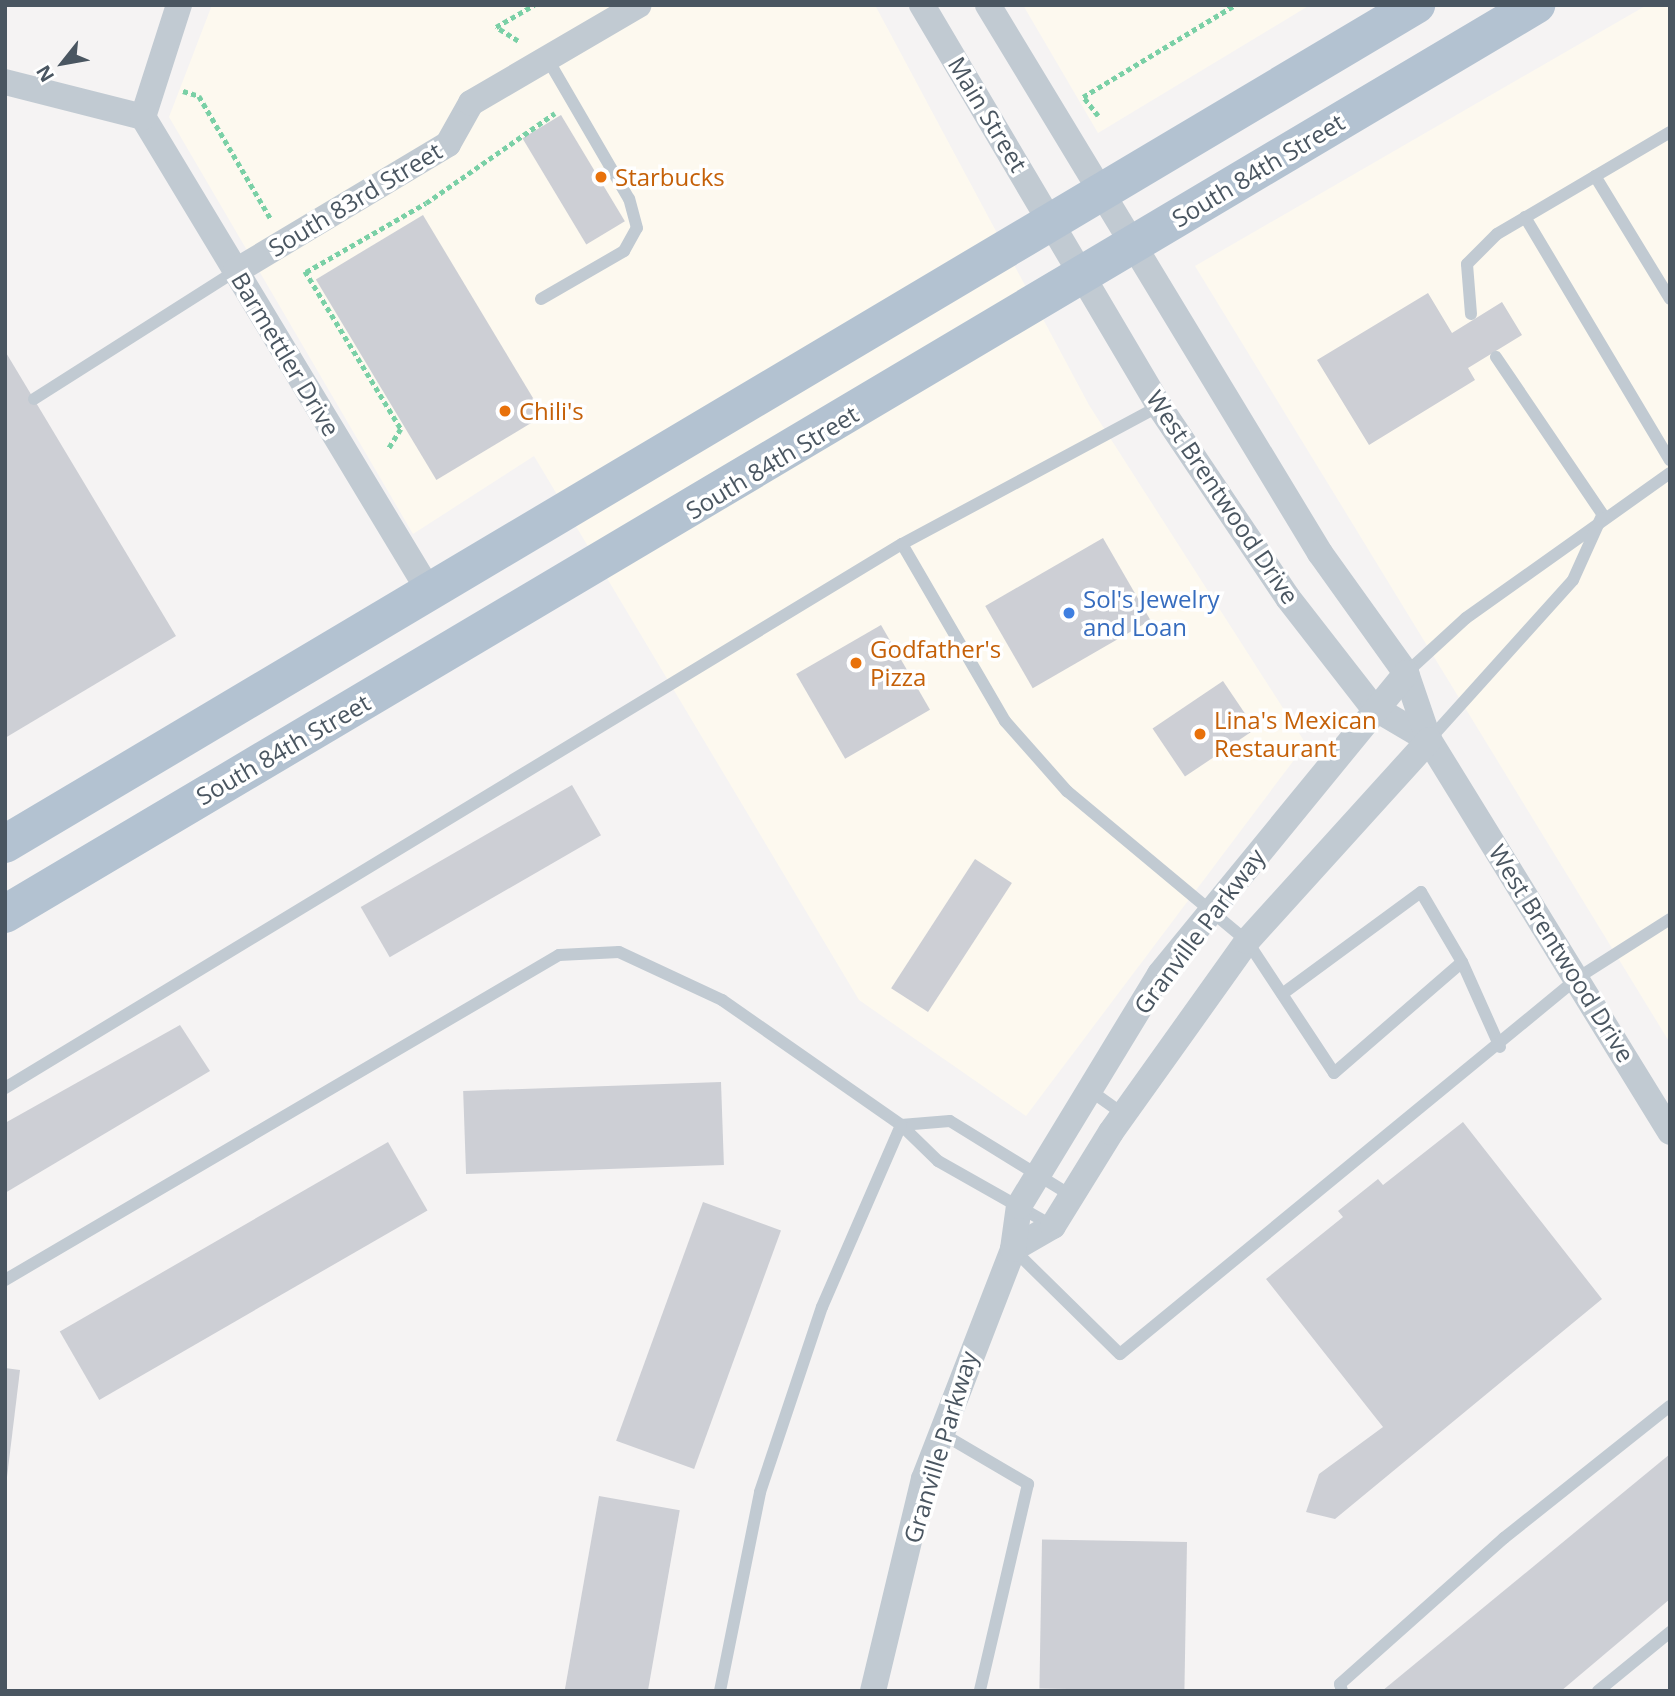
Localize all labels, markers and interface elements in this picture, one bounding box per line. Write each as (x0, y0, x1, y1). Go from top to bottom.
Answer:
north arrow (28, 28, 98, 98)
street label: Main Street (942, 51, 1034, 177)
text: N (30, 61, 60, 87)
street label: South 84th Street (1167, 107, 1349, 233)
street label: South 83rd Street (263, 136, 447, 262)
place label: Starbucks (615, 163, 725, 191)
marker: Starbucks (593, 169, 609, 185)
street label: Barmettler Drive (226, 267, 346, 441)
street label: West Brentwood Drive (1141, 385, 1305, 609)
place label: Chili's (519, 397, 584, 425)
street label: South 84th Street (681, 399, 863, 525)
marker: Chili's (497, 403, 513, 419)
place label: Sol's Jewelry and Loan (1083, 585, 1219, 641)
marker: Sol's Jewelry and Loan (1061, 605, 1077, 621)
place label: Godfather's Pizza (870, 635, 1001, 691)
marker: Godfather's Pizza (848, 655, 864, 671)
street label: South 84th Street (191, 688, 375, 810)
place label: Lina's Mexican Restaurant (1214, 706, 1377, 762)
marker: Lina's Mexican Restaurant (1192, 726, 1208, 742)
street label: West Brentwood Drive (1483, 839, 1641, 1067)
street label: Granville Parkway (1128, 843, 1270, 1019)
street label: Granville Parkway (897, 1347, 983, 1547)

